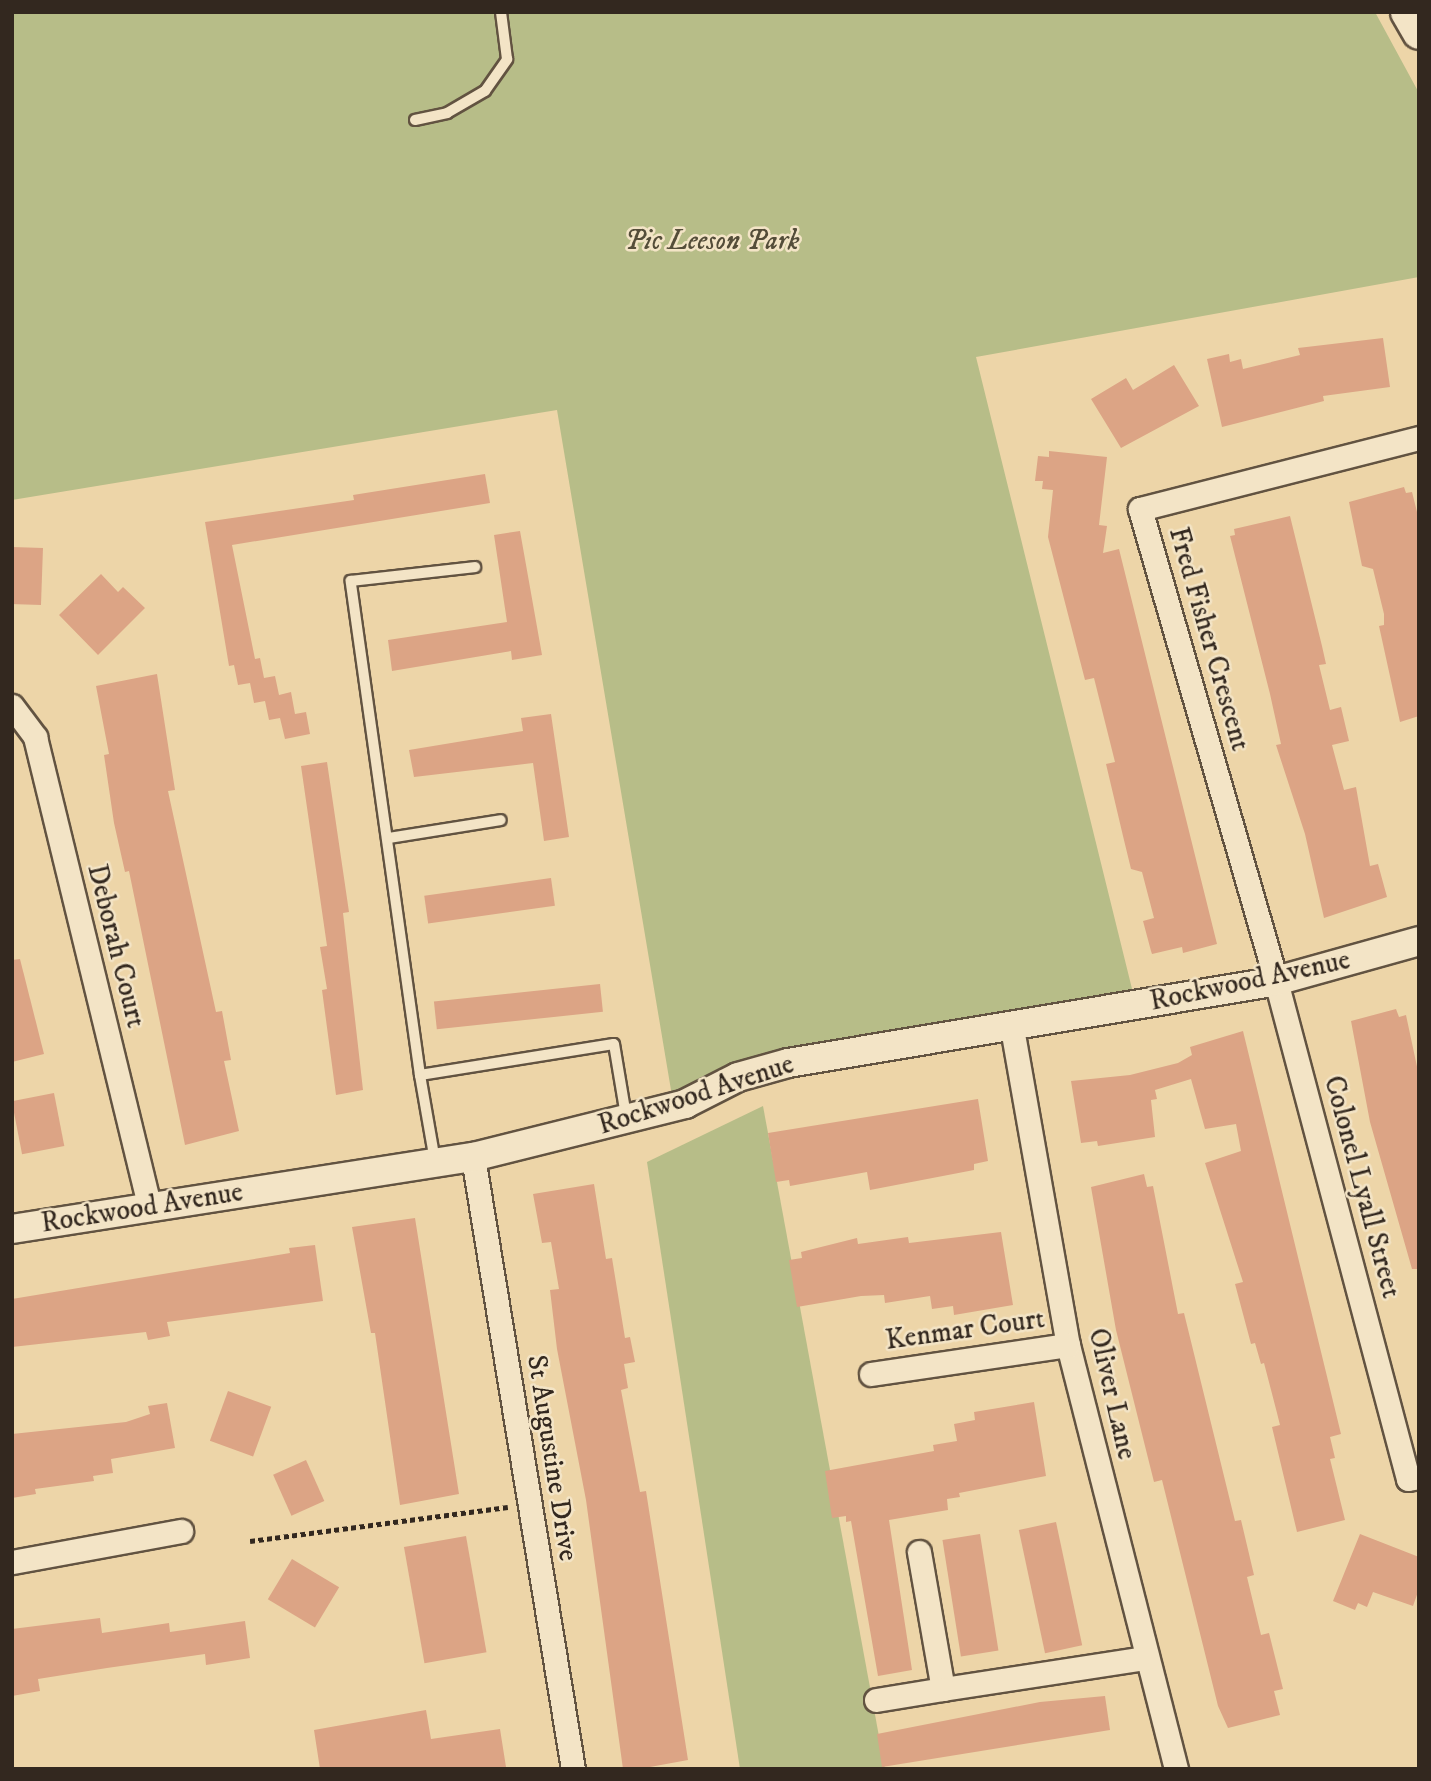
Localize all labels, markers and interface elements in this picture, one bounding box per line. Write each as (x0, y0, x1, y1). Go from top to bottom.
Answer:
park label: Pic Leeson Park (625, 224, 799, 258)
street label: Fred Fisher Crescent (1161, 523, 1257, 755)
street label: Deborah Court (79, 861, 153, 1031)
street label: Rockwood Avenue (1147, 943, 1353, 1019)
street label: Rockwood Avenue (594, 1048, 798, 1142)
street label: Colonel Lyall Street (1316, 1072, 1408, 1302)
street label: Rockwood Avenue (39, 1175, 245, 1241)
street label: Kenmar Court (883, 1302, 1047, 1358)
street label: Oliver Lane (1081, 1325, 1143, 1463)
street label: St Augustine Drive (519, 1353, 585, 1563)

